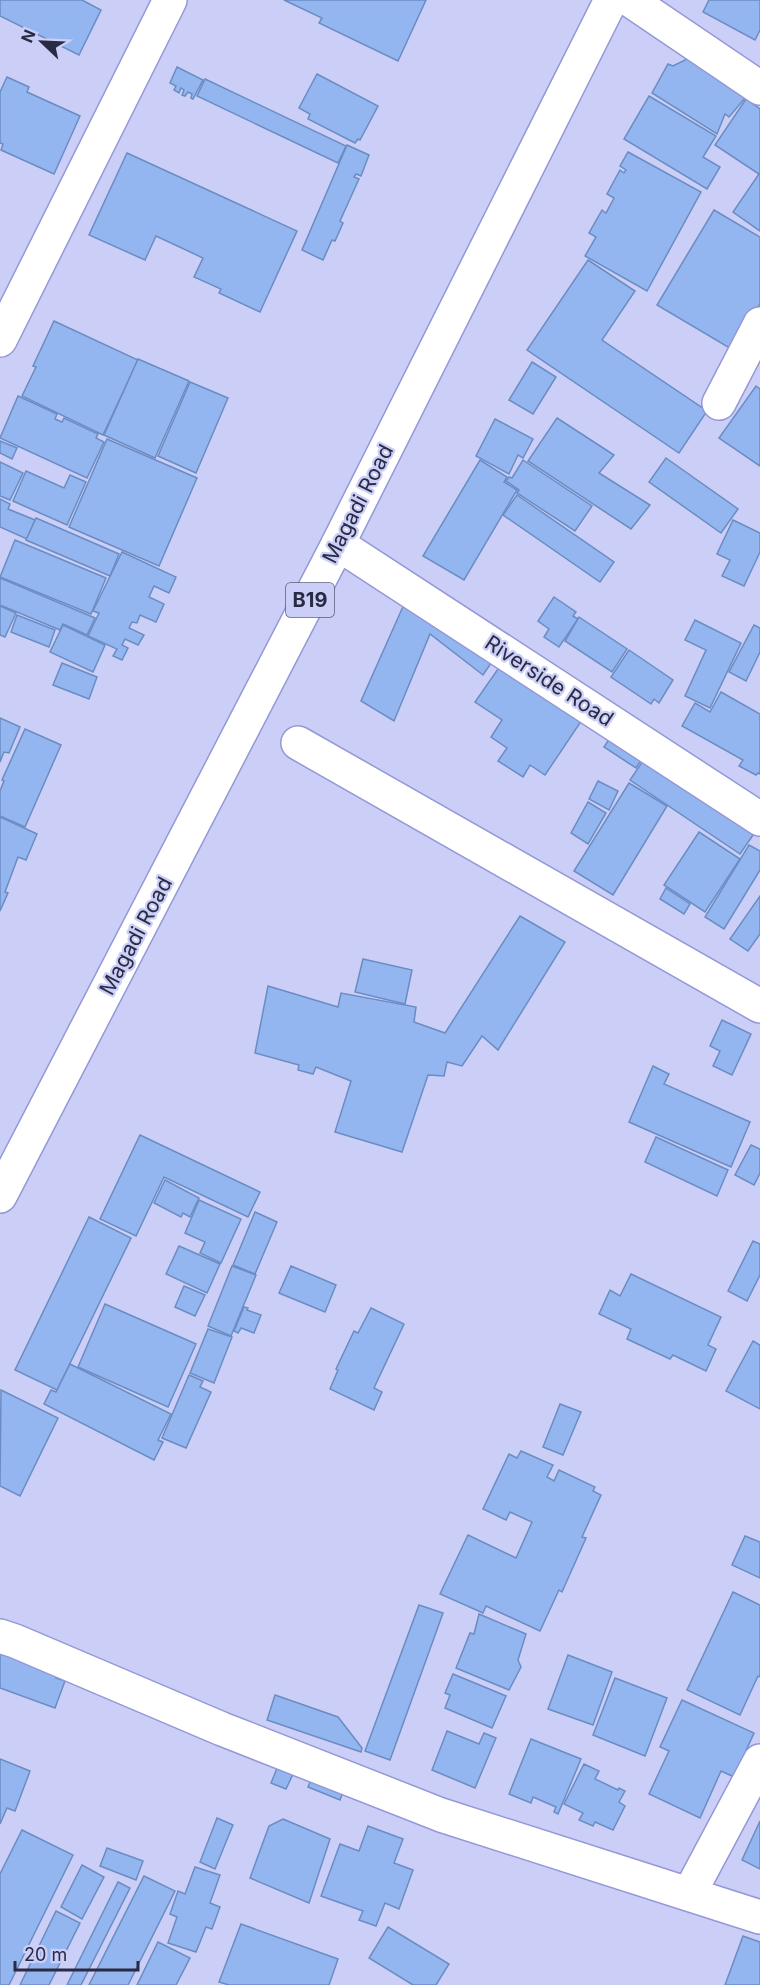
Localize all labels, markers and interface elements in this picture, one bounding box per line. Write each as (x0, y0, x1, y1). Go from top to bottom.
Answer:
north arrow (12, 12, 72, 72)
text: N (17, 27, 40, 46)
street label: Magadi Road (317, 440, 398, 567)
road number: B19 (286, 583, 334, 617)
street label: Riverside Road (480, 630, 618, 731)
street label: Magadi Road (94, 873, 177, 999)
scale bar (15, 1934, 138, 1972)
text: 20 m (24, 1944, 67, 1965)

